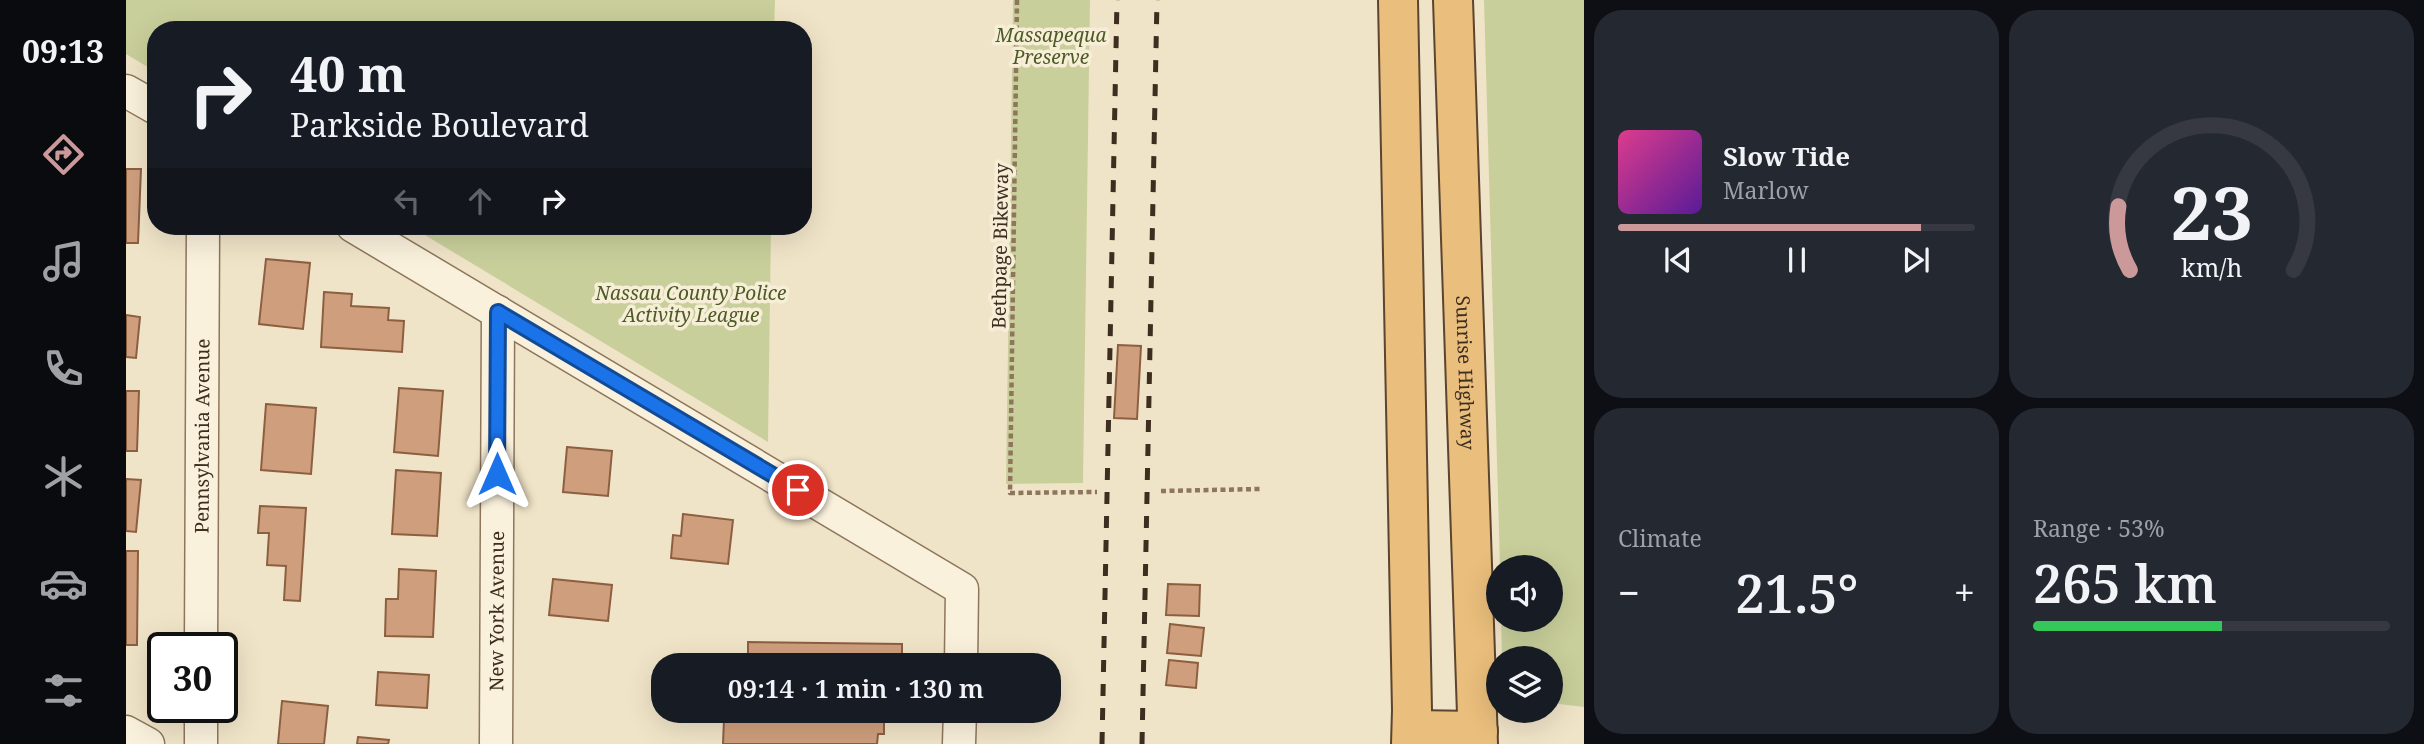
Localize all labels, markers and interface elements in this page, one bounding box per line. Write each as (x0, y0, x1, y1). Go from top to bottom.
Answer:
park label: Massapequa Preserve (995, 22, 1106, 70)
text: 09:13 (22, 29, 104, 72)
text: 40 m (290, 40, 406, 106)
icon: right (175, 49, 266, 140)
text: Parkside Boulevard (290, 103, 589, 146)
icon: directions (39, 130, 88, 179)
text: Slow Tide (1723, 138, 1850, 174)
street label: Bethpage Bikeway (986, 163, 1014, 329)
text: 23 (2170, 163, 2253, 262)
text: Marlow (1723, 174, 1809, 206)
icon: left (388, 182, 426, 220)
icon: ahead (461, 182, 499, 220)
icon: right (534, 182, 572, 220)
icon: music (39, 237, 88, 286)
icon: previous (1659, 241, 1697, 279)
icon: pause (1778, 241, 1816, 279)
icon: next (1897, 241, 1935, 279)
text: km/h (2181, 250, 2242, 284)
park label: Nassau County Police Activity League (595, 280, 786, 328)
street label: Sunrise Highway (1450, 295, 1481, 451)
street label: Pennsylvania Avenue (189, 338, 215, 534)
icon: phone (39, 344, 88, 393)
position arrow (460, 437, 534, 511)
icon: climate (39, 452, 88, 501)
pin (768, 460, 828, 520)
icon: arrive (779, 471, 817, 509)
text: Range · 53% (2033, 512, 2165, 544)
text: Climate (1618, 522, 1702, 554)
street label: New York Avenue (483, 531, 510, 691)
text: 265 km (2033, 547, 2217, 618)
map controls (1486, 555, 1563, 723)
button: sound (1486, 555, 1563, 632)
text: 21.5° (1735, 557, 1858, 628)
icon: car (39, 559, 88, 608)
text: − (1618, 566, 1640, 618)
text: + (1954, 566, 1975, 618)
speed limit sign: 30 (147, 632, 238, 723)
button: layers (1486, 646, 1563, 723)
icon: filters (39, 666, 88, 715)
text: 09:14 · 1 min · 130 m (728, 670, 984, 706)

